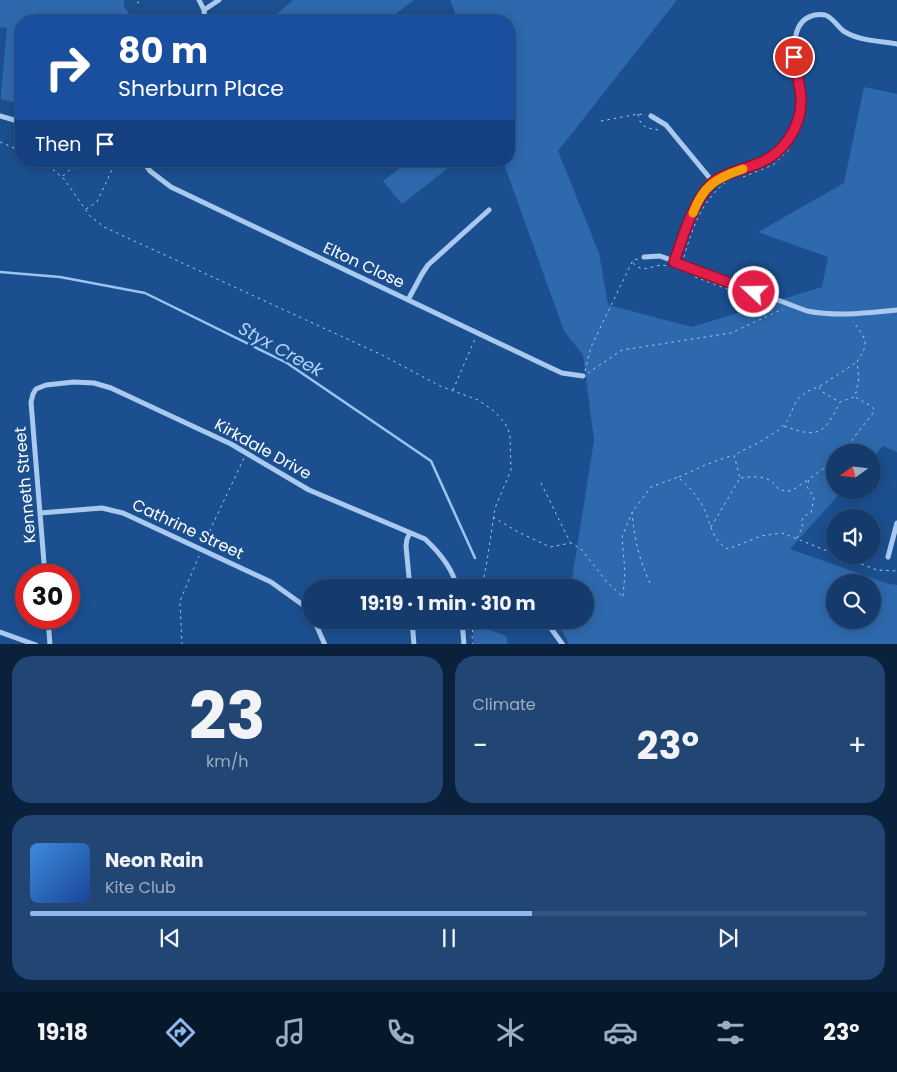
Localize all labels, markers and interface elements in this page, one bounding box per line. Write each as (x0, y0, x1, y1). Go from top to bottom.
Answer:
text: 80 m (118, 26, 208, 75)
icon: right (35, 35, 100, 100)
pin (773, 36, 815, 78)
icon: arrive (780, 43, 808, 71)
text: Sherburn Place (118, 73, 284, 104)
icon: arrive (91, 130, 119, 158)
text: Then (35, 131, 81, 158)
street label: Elton Close (319, 236, 409, 294)
position arrow (727, 265, 779, 317)
water label: Styx Creek (234, 315, 329, 383)
street label: Kirkdale Drive (210, 413, 316, 485)
street label: Kenneth Street (8, 426, 42, 544)
north arrow (826, 444, 881, 499)
map controls (826, 444, 881, 629)
street label: Cathrine Street (129, 493, 248, 565)
button: sound (826, 509, 881, 564)
speed limit sign: 30 (15, 564, 80, 629)
button: search (826, 574, 881, 629)
text: 19:19 · 1 min · 310 m (360, 590, 536, 617)
text: 23 (189, 671, 265, 762)
text: Climate (473, 693, 536, 716)
text: 23° (637, 719, 699, 772)
text: − (473, 726, 488, 765)
text: + (848, 726, 867, 765)
text: km/h (206, 750, 249, 773)
text: Neon Rain (105, 847, 204, 874)
text: Kite Club (105, 876, 176, 899)
icon: previous (156, 924, 184, 952)
icon: pause (435, 924, 463, 952)
icon: next (714, 924, 742, 952)
icon: directions (163, 1015, 198, 1050)
icon: music (273, 1015, 308, 1050)
icon: phone (383, 1015, 418, 1050)
icon: climate (493, 1015, 528, 1050)
icon: car (603, 1015, 638, 1050)
icon: filters (713, 1015, 748, 1050)
text: 19:18 (38, 1017, 88, 1048)
text: 23° (823, 1017, 859, 1048)

